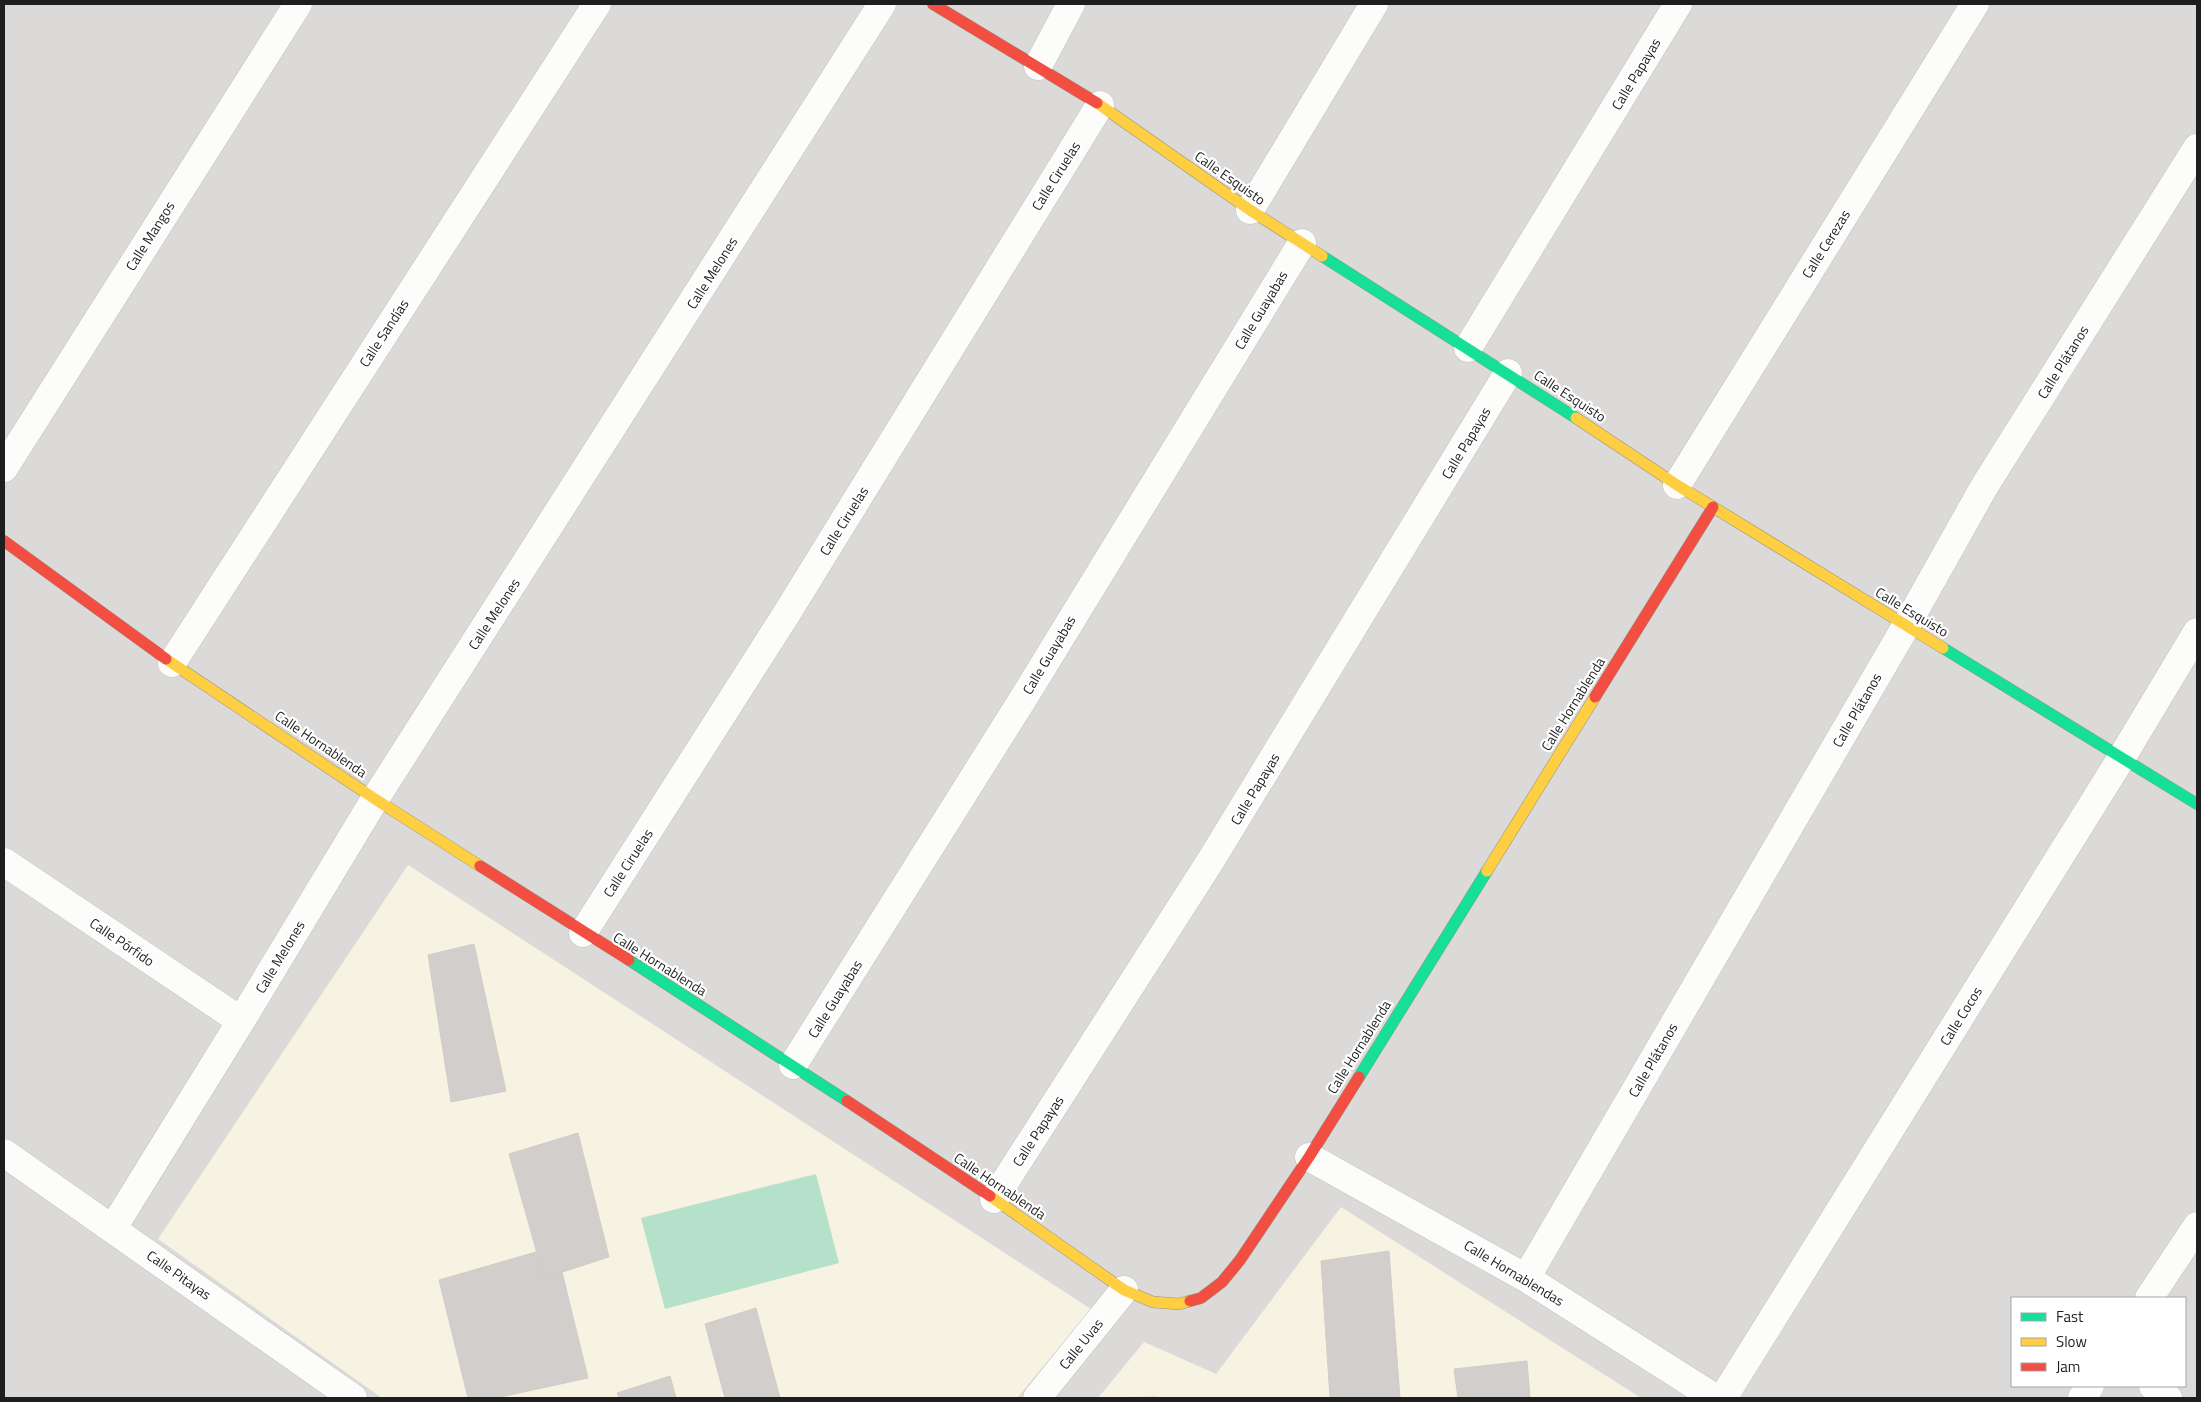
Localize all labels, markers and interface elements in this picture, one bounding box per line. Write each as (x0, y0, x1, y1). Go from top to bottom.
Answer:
street label: Calle Papayas (1606, 34, 1665, 114)
street label: Calle Ciruelas (1026, 137, 1085, 214)
street label: Calle Esquisto (1191, 145, 1270, 210)
street label: Calle Mangos (120, 197, 179, 275)
street label: Calle Cerezas (1796, 205, 1855, 282)
street label: Calle Melones (681, 233, 742, 313)
street label: Calle Guayabas (1229, 266, 1292, 353)
street label: Calle Sandías (354, 295, 413, 371)
street label: Calle Plátanos (2032, 321, 2094, 403)
street label: Calle Esquisto (1530, 364, 1610, 427)
street label: Calle Papayas (1436, 403, 1495, 483)
street label: Calle Ciruelas (814, 482, 873, 559)
street label: Calle Melones (463, 574, 525, 654)
street label: Calle Esquisto (1872, 581, 1953, 642)
street label: Calle Guayabas (1017, 611, 1080, 698)
street label: Calle Hornablenda (1535, 653, 1610, 755)
street label: Calle Plátanos (1827, 668, 1886, 751)
street label: Calle Hornablenda (271, 705, 372, 782)
street label: Calle Papayas (1225, 749, 1284, 829)
street label: Calle Ciruelas (598, 824, 658, 901)
street label: Calle Pórfido (86, 912, 159, 971)
street label: Calle Melones (250, 916, 310, 997)
street label: Calle Hornablenda (609, 926, 711, 1001)
street label: Calle Guayabas (802, 956, 867, 1042)
street label: Calle Cocos (1934, 982, 1987, 1049)
street label: Calle Hornablenda (1321, 996, 1396, 1098)
street label: Calle Plátanos (1623, 1018, 1682, 1101)
street label: Calle Papayas (1007, 1091, 1068, 1170)
street label: Calle Hornablenda (950, 1147, 1051, 1224)
street label: Calle Hornablendas (1460, 1234, 1568, 1311)
street label: Calle Pitayas (143, 1245, 216, 1305)
legend (2011, 1297, 2186, 1387)
text: Fast (2056, 1305, 2084, 1328)
street label: Calle Uvas (1053, 1314, 1108, 1374)
text: Slow (2056, 1330, 2087, 1353)
text: Jam (2056, 1355, 2080, 1378)

